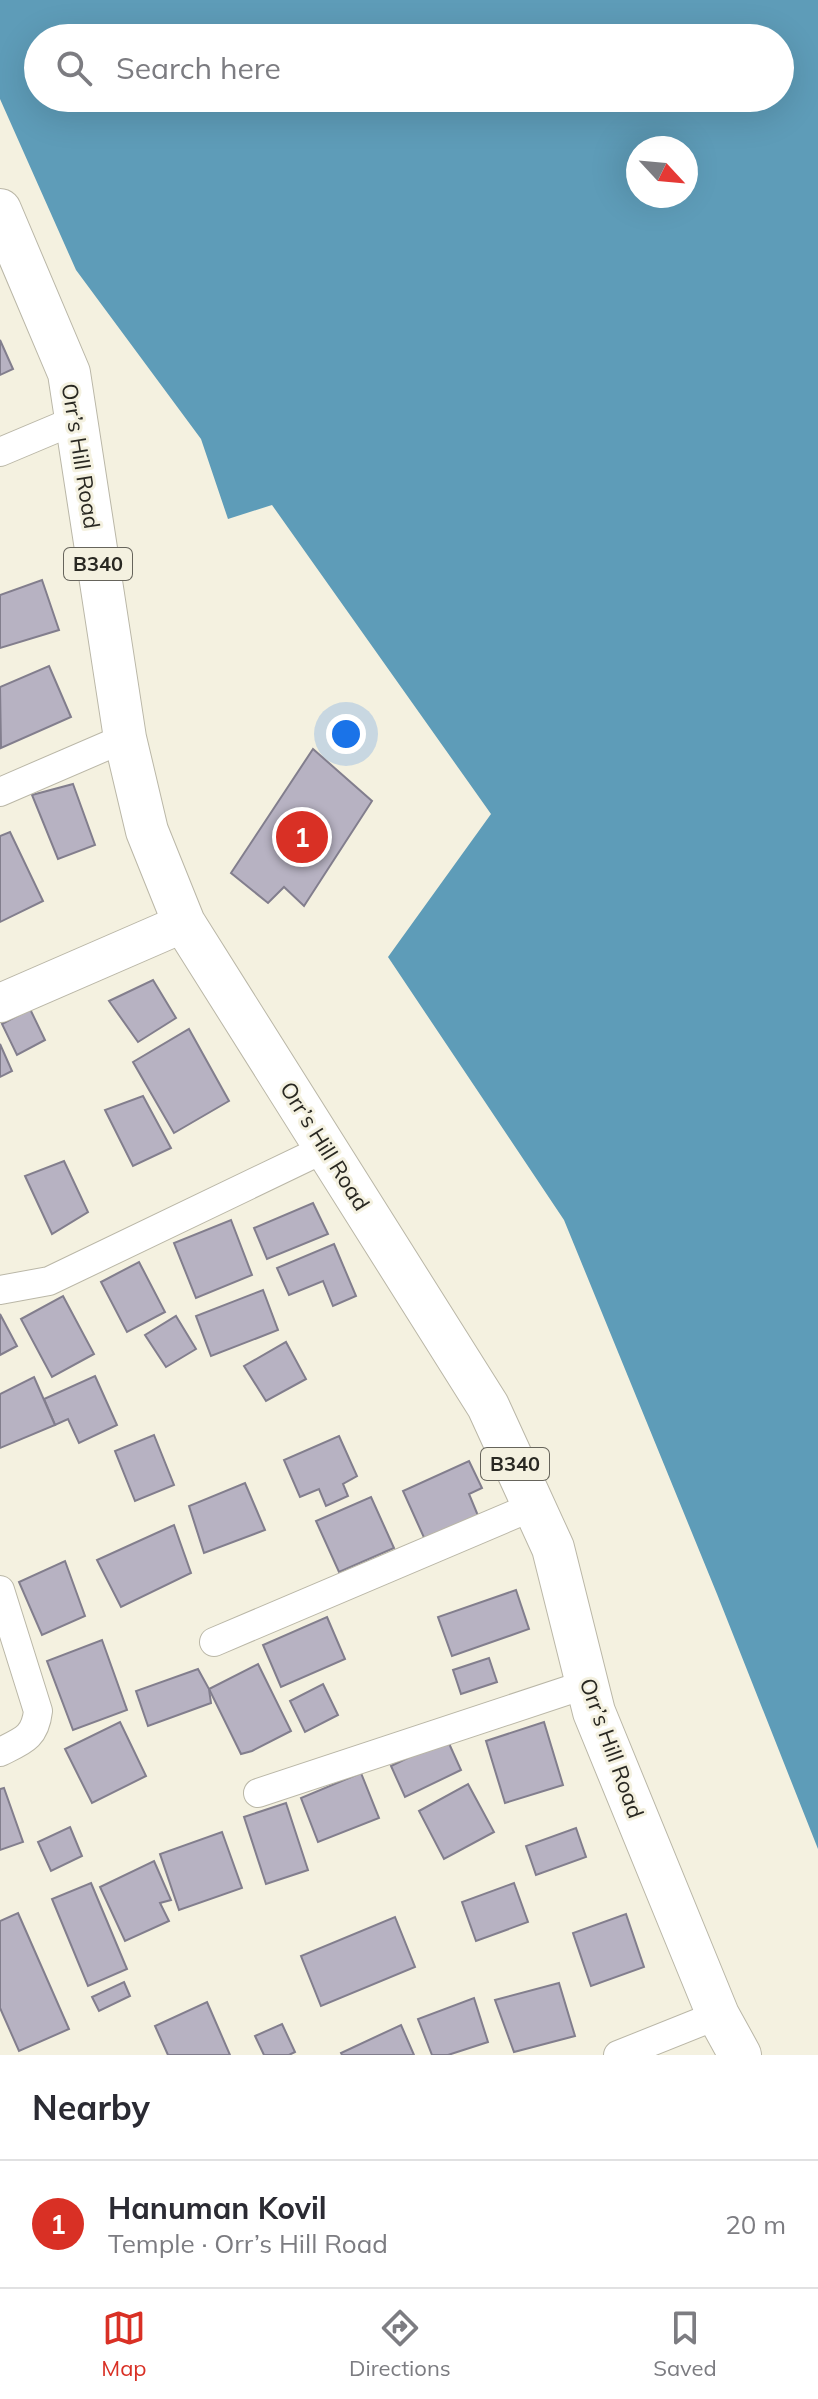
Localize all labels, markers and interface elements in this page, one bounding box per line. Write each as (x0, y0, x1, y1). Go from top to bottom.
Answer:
search box (24, 24, 794, 112)
icon: search (52, 46, 96, 90)
text: Search here (116, 49, 281, 87)
north arrow (626, 136, 698, 208)
street label: Orr’s Hill Road (56, 381, 106, 531)
road number: B340 (64, 548, 132, 580)
your location (326, 714, 366, 754)
pin: 1 (276, 807, 328, 867)
street label: Orr’s Hill Road (274, 1076, 376, 1216)
road number: B340 (481, 1448, 549, 1480)
street label: Orr’s Hill Road (574, 1674, 650, 1822)
text: Nearby (32, 2086, 150, 2129)
text: Hanuman Kovil (108, 2189, 327, 2227)
text: 1 (50, 2208, 66, 2241)
text: 20 m (725, 2208, 786, 2241)
text: Temple · Orr’s Hill Road (108, 2227, 388, 2260)
tab: Map (101, 2306, 147, 2382)
tab: Directions (349, 2306, 451, 2382)
tab: Saved (653, 2306, 717, 2382)

